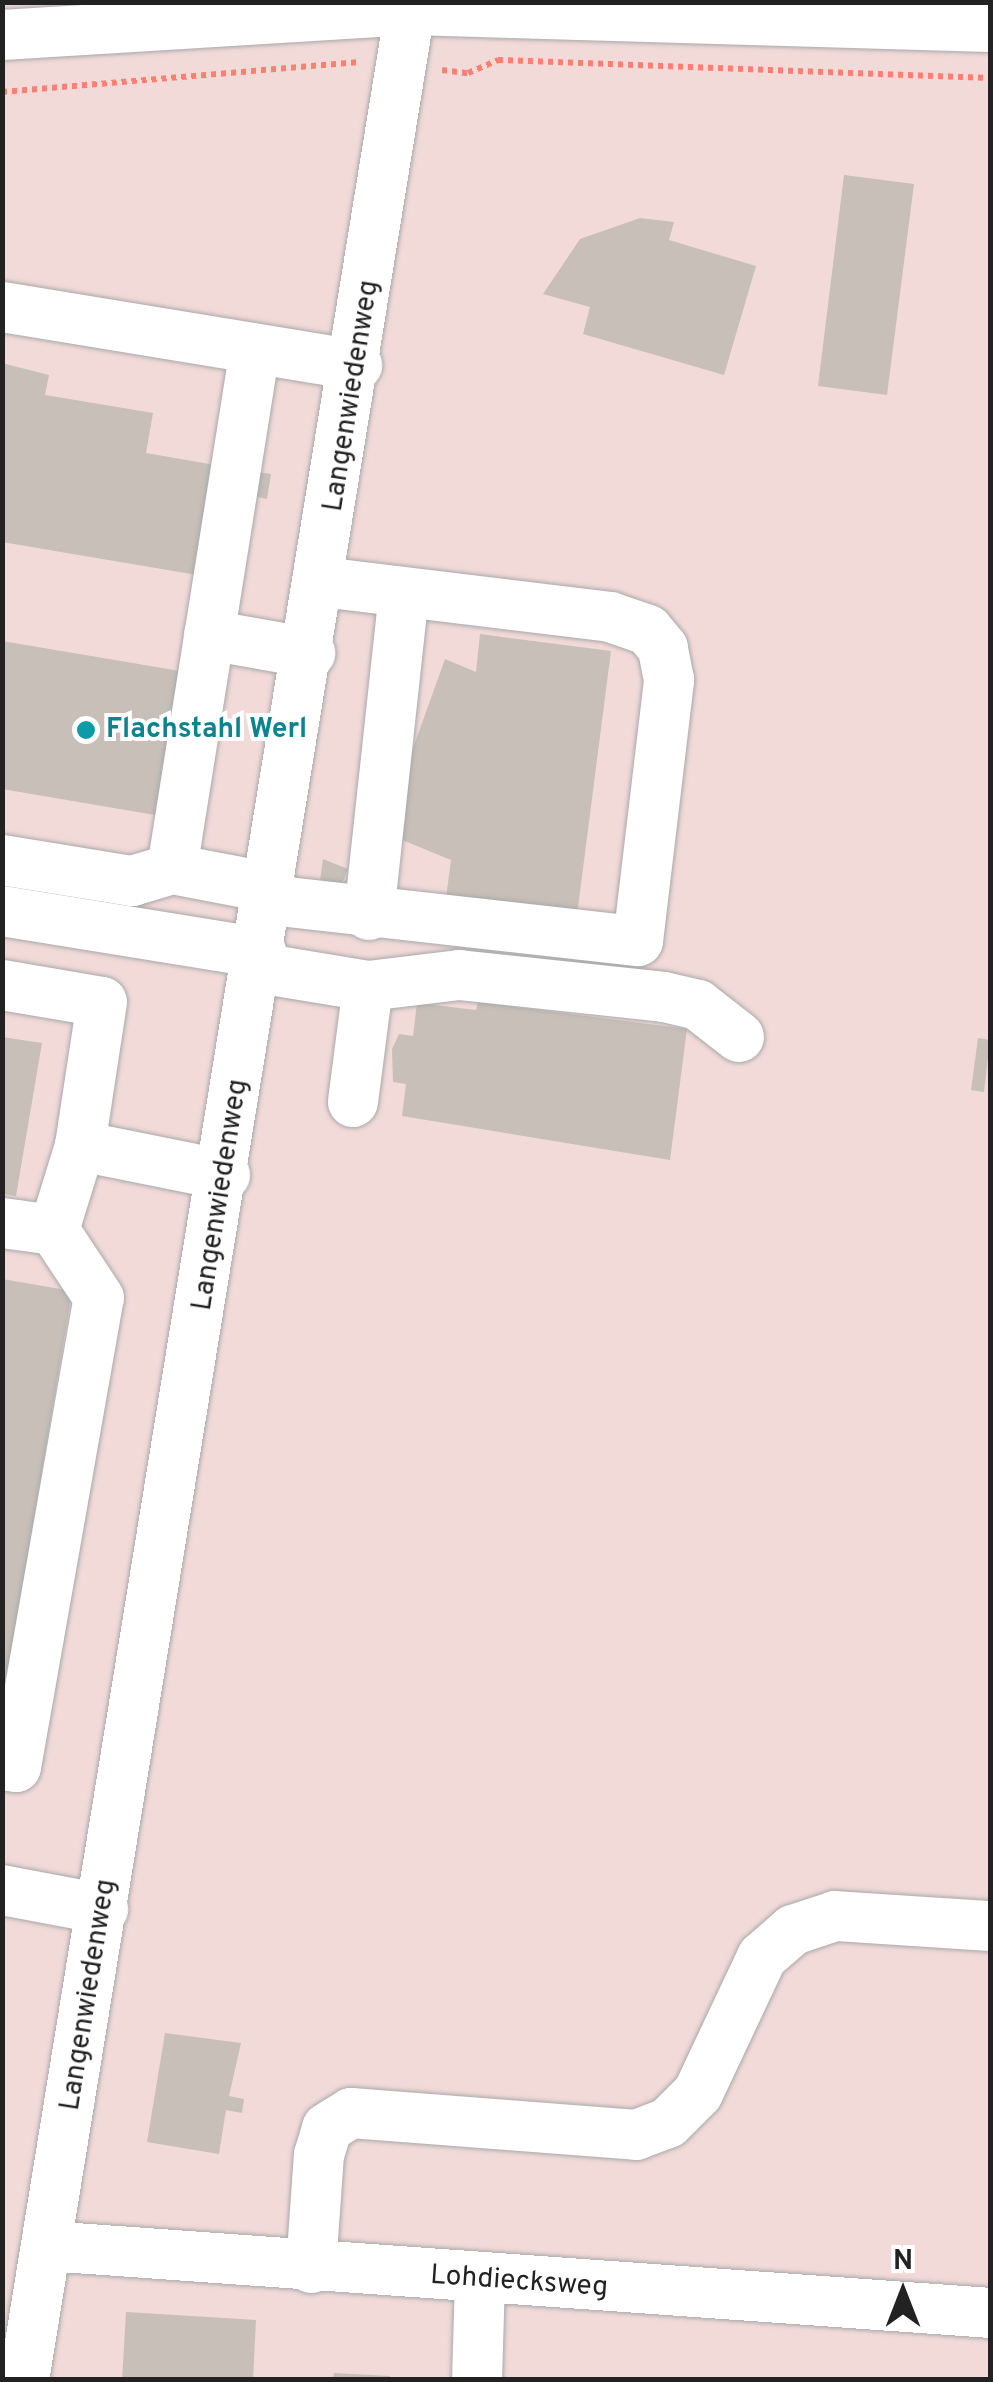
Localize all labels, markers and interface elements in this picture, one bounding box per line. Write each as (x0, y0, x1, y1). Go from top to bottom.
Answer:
street label: Langenwiedenweg (317, 278, 387, 514)
place label: Flachstahl Werl (106, 713, 307, 747)
marker: Flachstahl Werl (75, 719, 97, 741)
street label: Langenwiedenweg (186, 1077, 256, 1313)
street label: Langenwiedenweg (54, 1877, 124, 2113)
north arrow (853, 2242, 953, 2342)
text: N (893, 2244, 913, 2280)
street label: Lohdiecksweg (429, 2259, 609, 2305)

